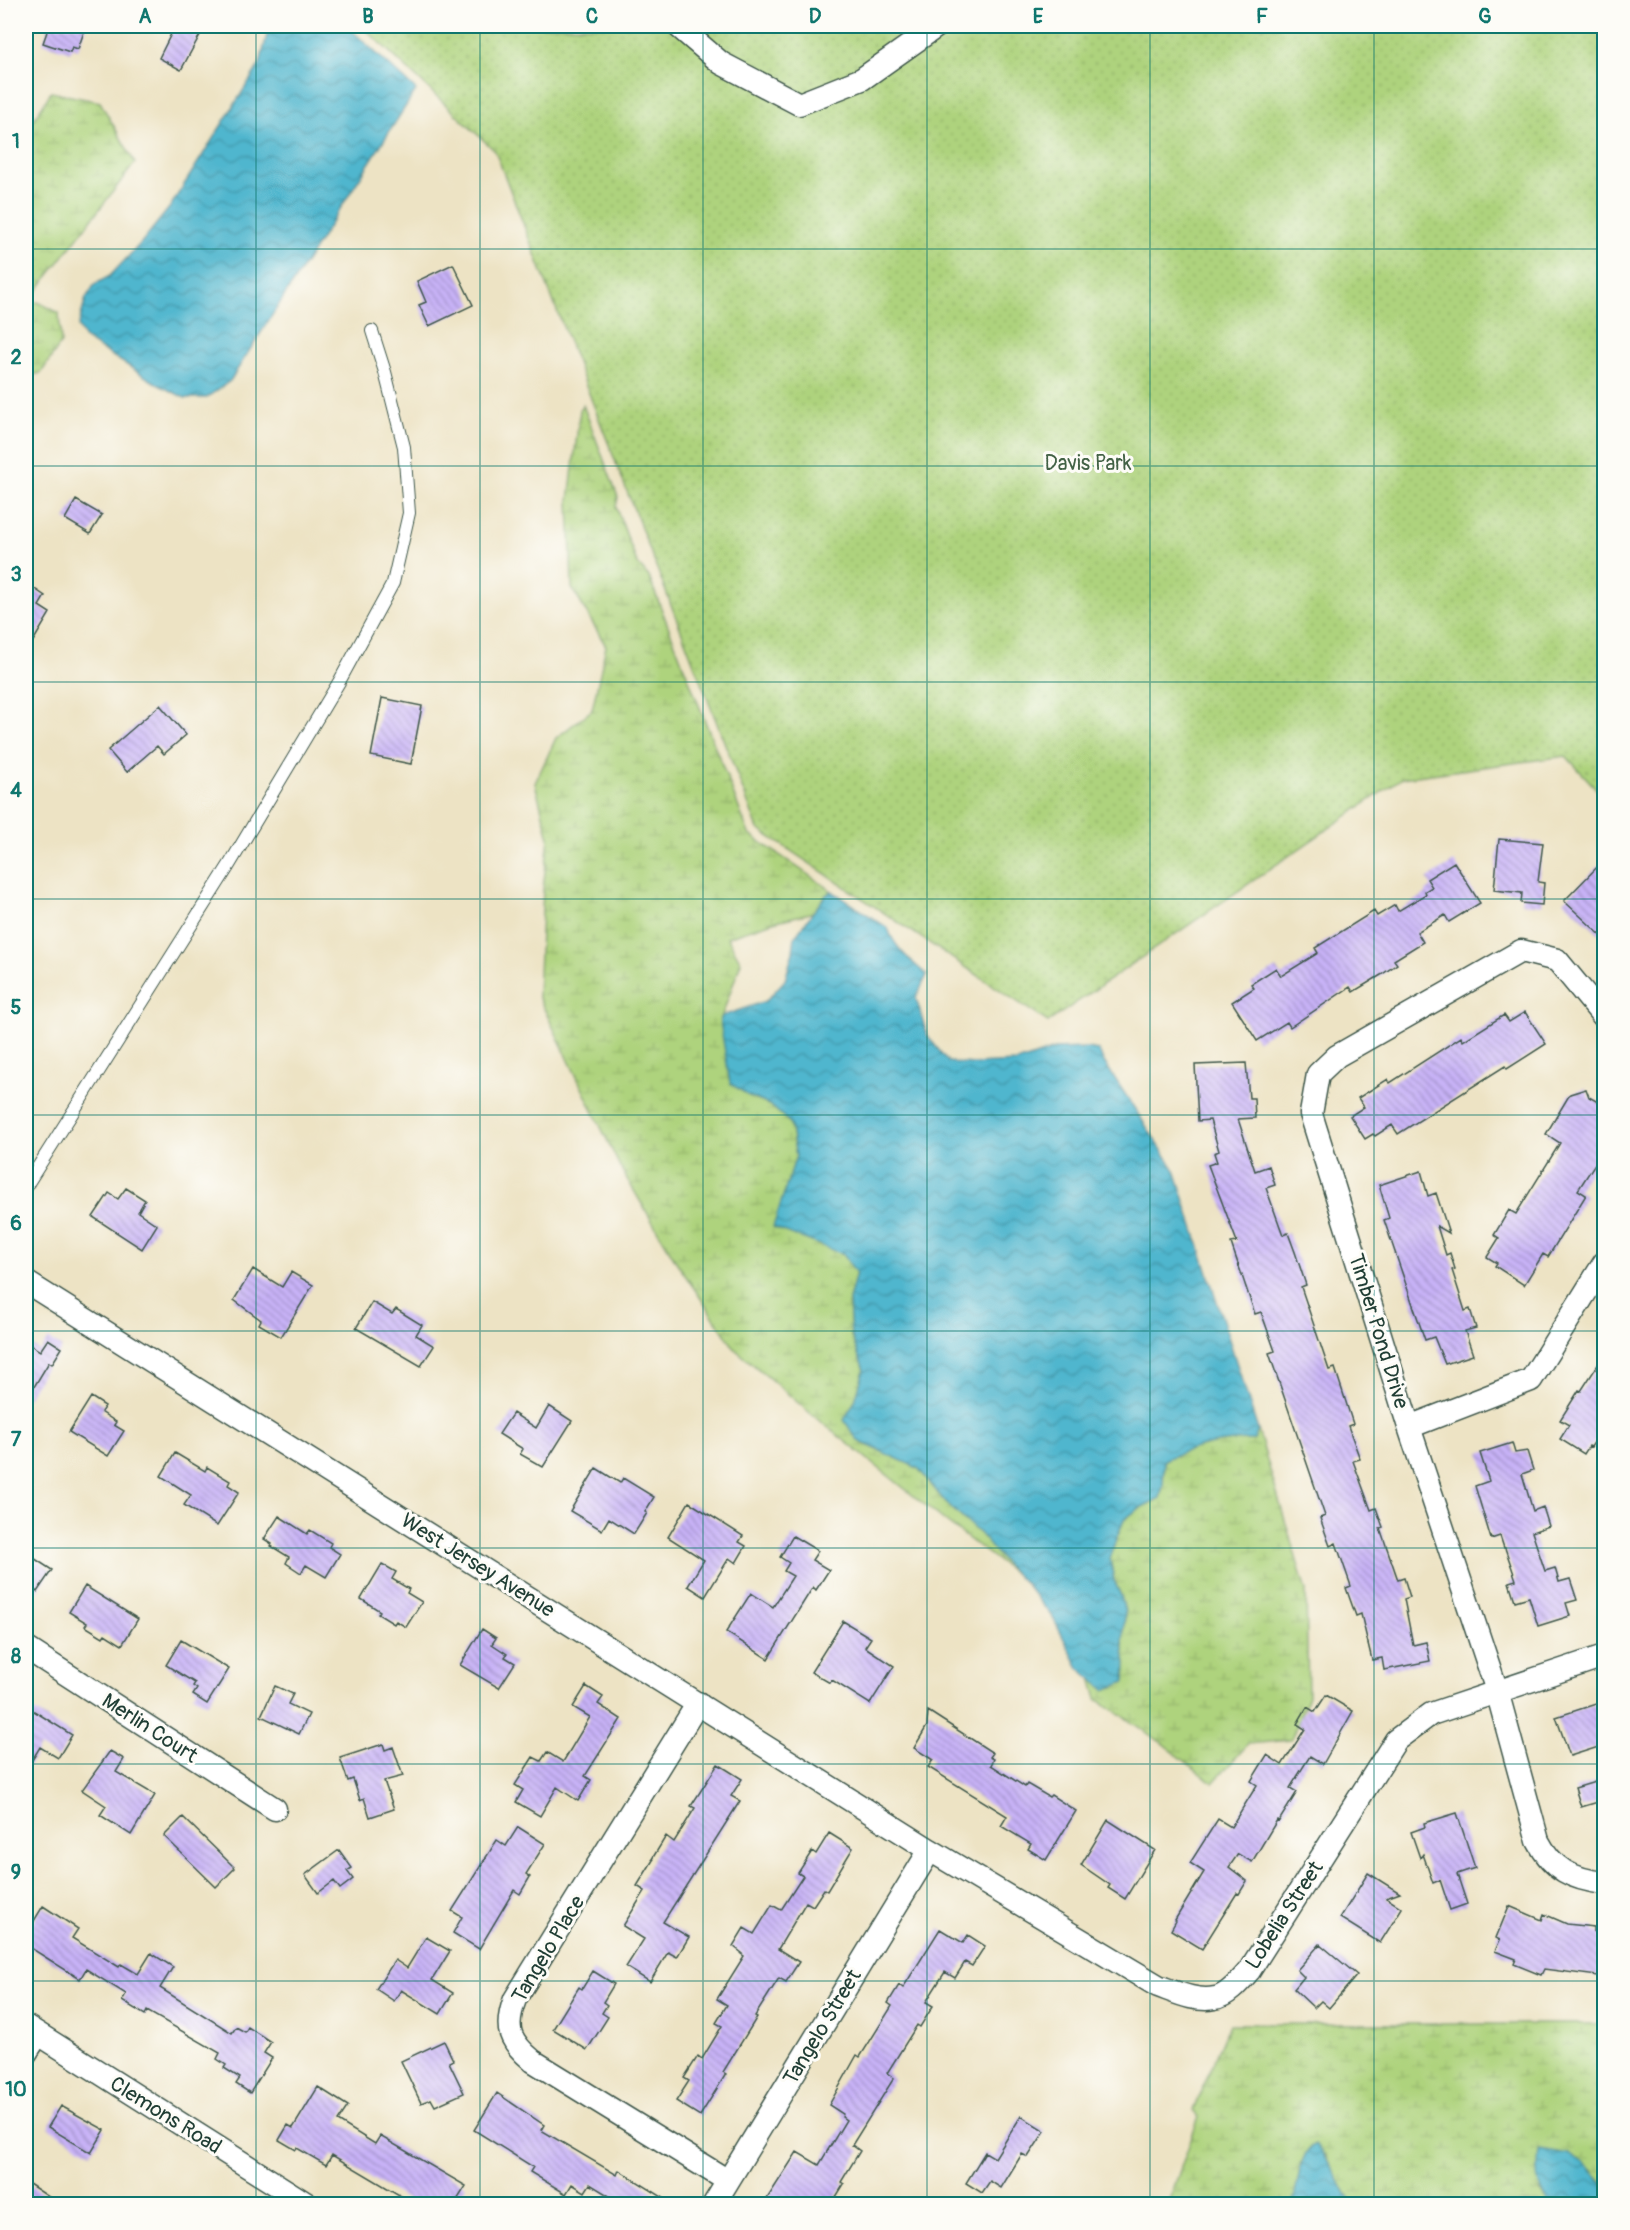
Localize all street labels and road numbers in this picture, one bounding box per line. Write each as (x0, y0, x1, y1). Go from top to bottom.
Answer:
street label: Timber Pond Drive (1342, 1250, 1415, 1412)
street label: West Jersey Avenue (396, 1507, 560, 1624)
street label: Merlin Court (97, 1687, 203, 1770)
street label: Lobelia Street (1239, 1856, 1330, 1975)
street label: Tangelo Place (506, 1890, 591, 2008)
street label: Tangelo Street (777, 1964, 868, 2090)
street label: Clemons Road (105, 2070, 227, 2160)

